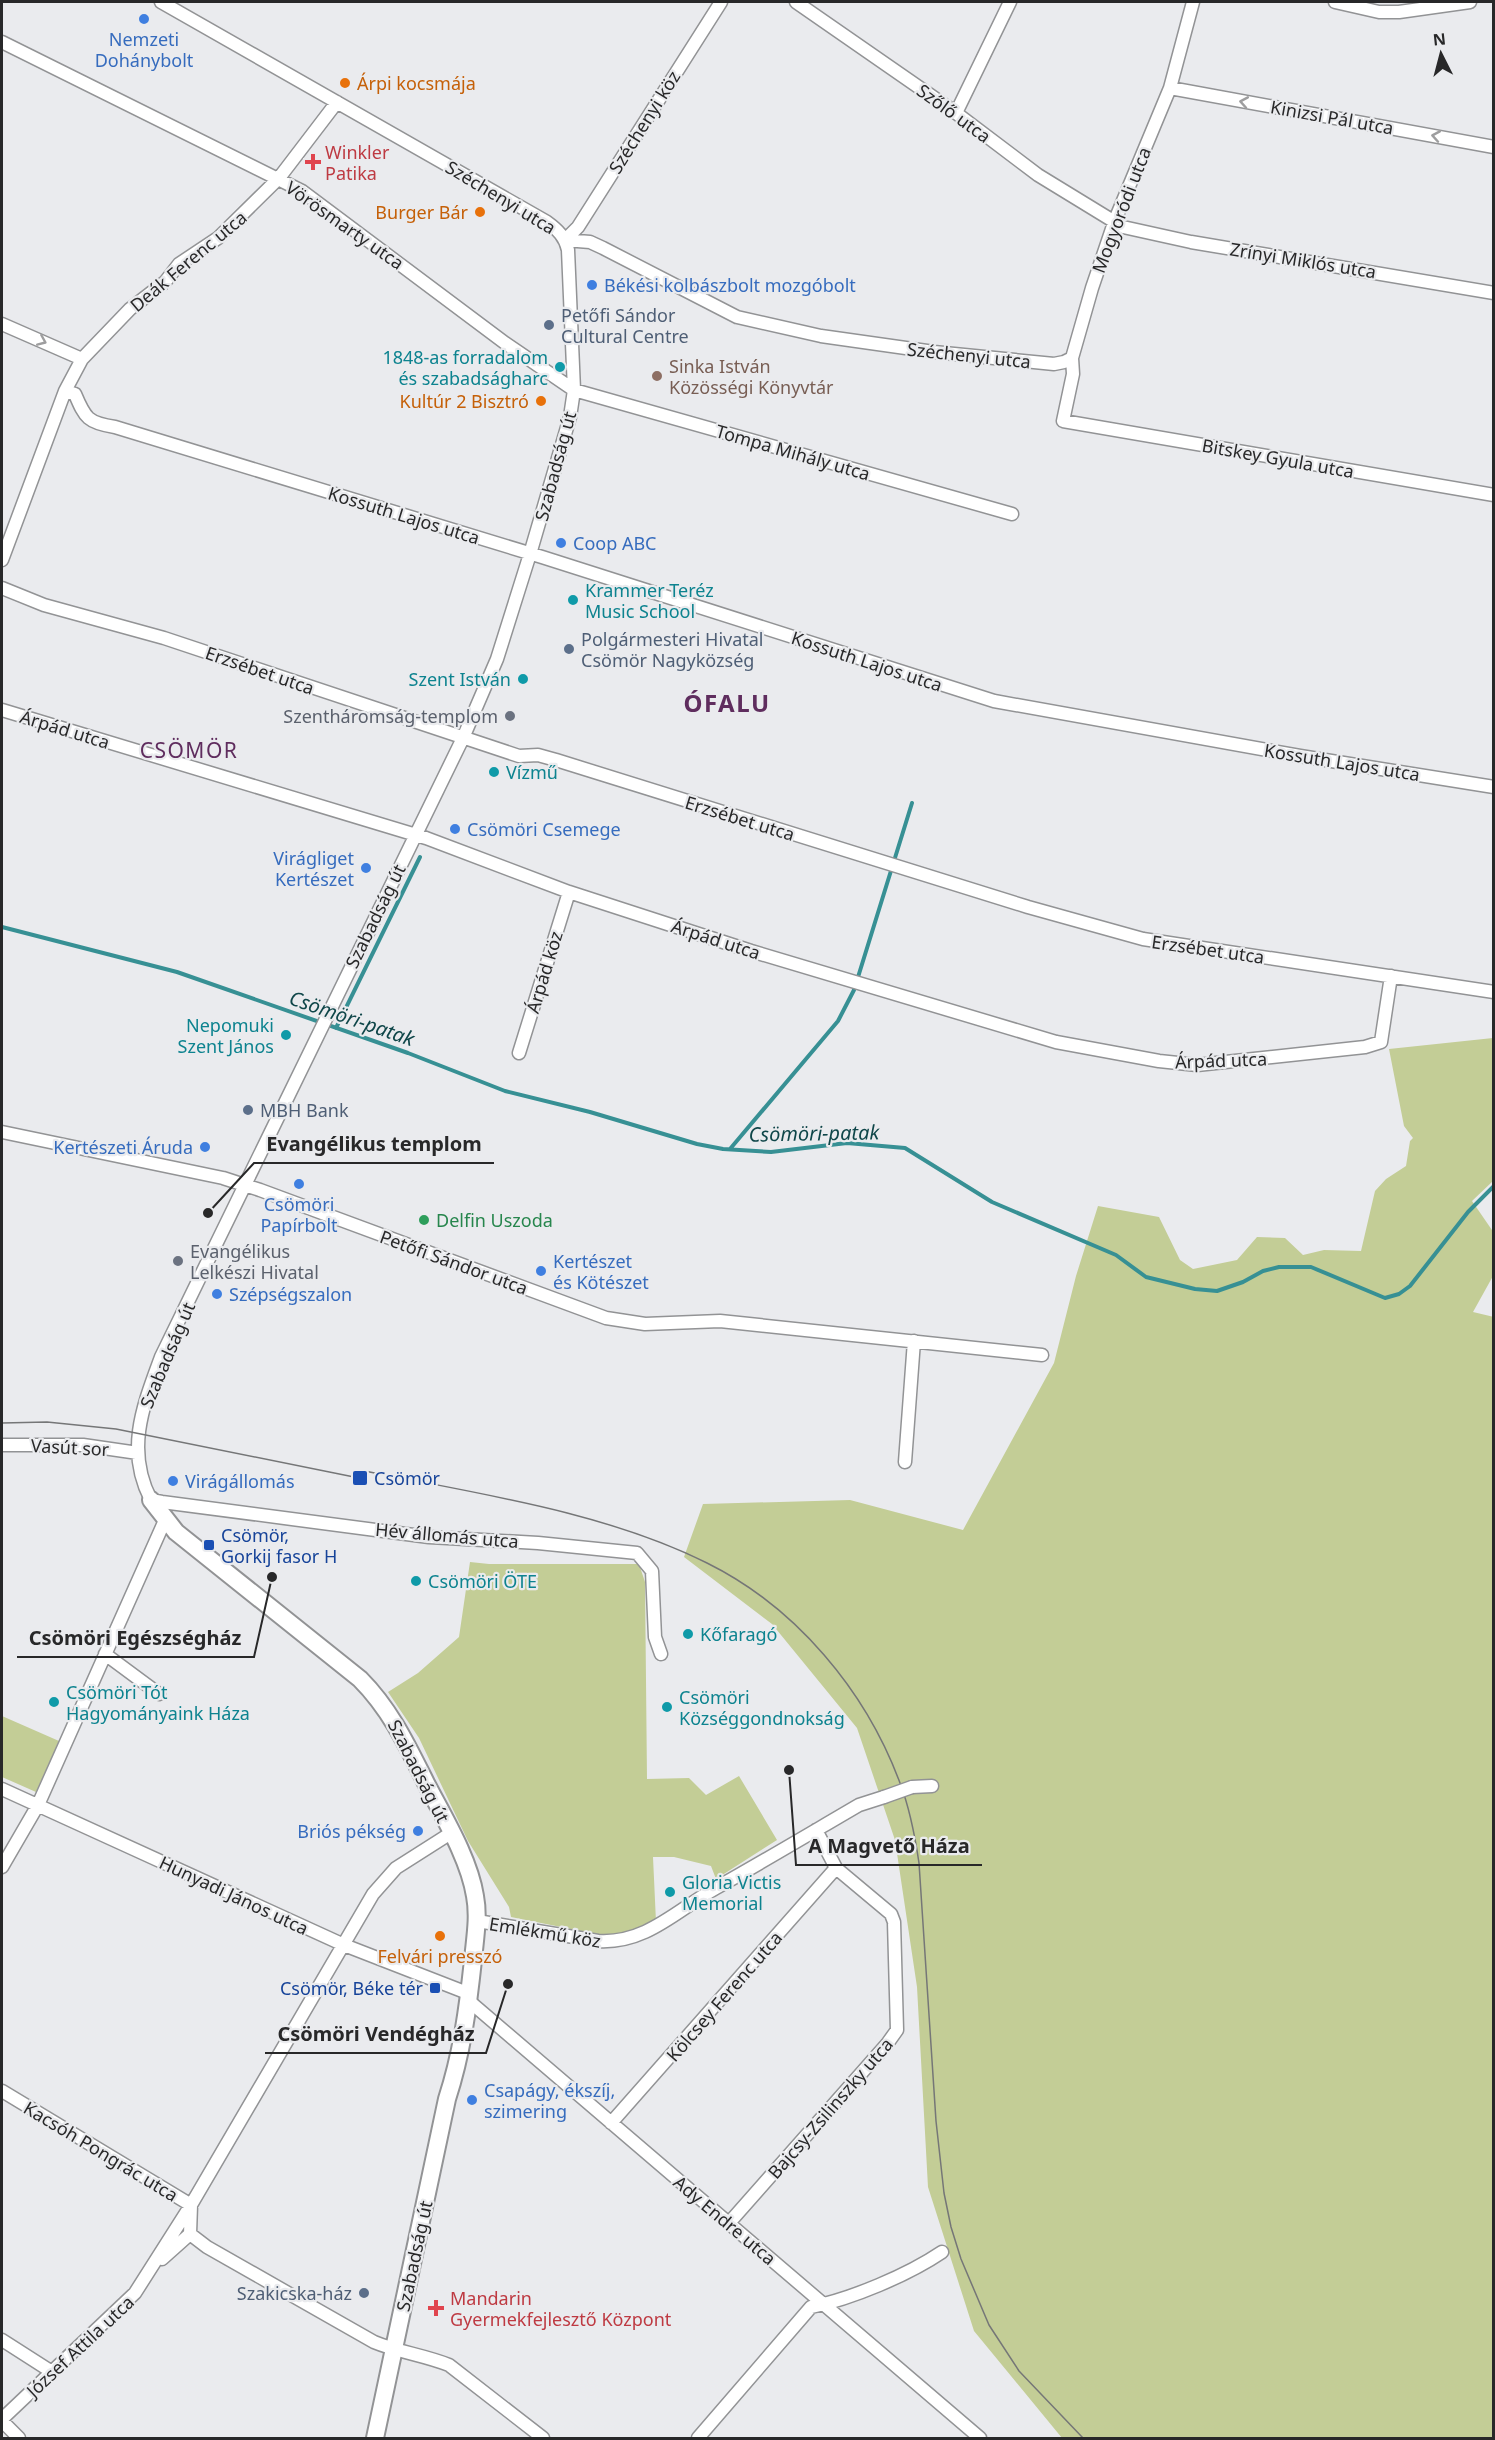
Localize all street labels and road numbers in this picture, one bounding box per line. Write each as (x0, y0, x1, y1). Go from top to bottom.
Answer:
street label: Széchenyi köz (603, 66, 685, 178)
street label: Szőlő utca (912, 78, 996, 148)
street label: Kinizsi Pál utca (1269, 94, 1395, 140)
street label: Mogyoródi utca (1086, 144, 1156, 276)
street label: Széchenyi utca (442, 155, 560, 239)
street label: Vörösmarty utca (281, 175, 409, 275)
street label: Deák Ferenc utca (125, 205, 251, 317)
street label: Zrínyi Miklós utca (1228, 237, 1378, 283)
street label: Széchenyi utca (906, 337, 1032, 373)
street label: Szabadság út (529, 408, 581, 524)
street label: Tompa Mihály utca (713, 419, 873, 485)
street label: Bitskey Gyula utca (1200, 433, 1356, 483)
street label: Kossuth Lajos utca (325, 481, 483, 549)
street label: Kossuth Lajos utca (788, 625, 946, 697)
street label: Erzsébet utca (202, 640, 318, 700)
street label: Árpád utca (17, 704, 113, 754)
street label: Kossuth Lajos utca (1262, 738, 1422, 786)
street label: Erzsébet utca (682, 790, 798, 846)
street label: Szabadság út (339, 860, 411, 972)
street label: Árpád utca (668, 913, 764, 965)
street label: Árpád köz (520, 928, 568, 1016)
street label: Erzsébet utca (1150, 929, 1266, 969)
street label: Árpád utca (1174, 1046, 1268, 1074)
street label: Petőfi Sándor utca (377, 1224, 531, 1300)
street label: Szabadság út (134, 1298, 200, 1412)
street label: Vasút sor (30, 1433, 110, 1461)
street label: Hév állomás utca (374, 1517, 520, 1553)
street label: Szabadság út (383, 1715, 456, 1827)
street label: Hunyadi János utca (156, 1850, 312, 1940)
street label: Emlékmű köz (487, 1911, 603, 1953)
street label: Kölcsey Ferenc utca (661, 1926, 787, 2066)
street label: Bajcsy-Zsilinszky utca (762, 2032, 898, 2184)
street label: Kacsóh Pongrác utca (19, 2095, 183, 2207)
street label: Ady Endre utca (669, 2170, 781, 2270)
street label: Szabadság út (391, 2198, 438, 2314)
street label: József Attila utca (20, 2290, 139, 2403)

